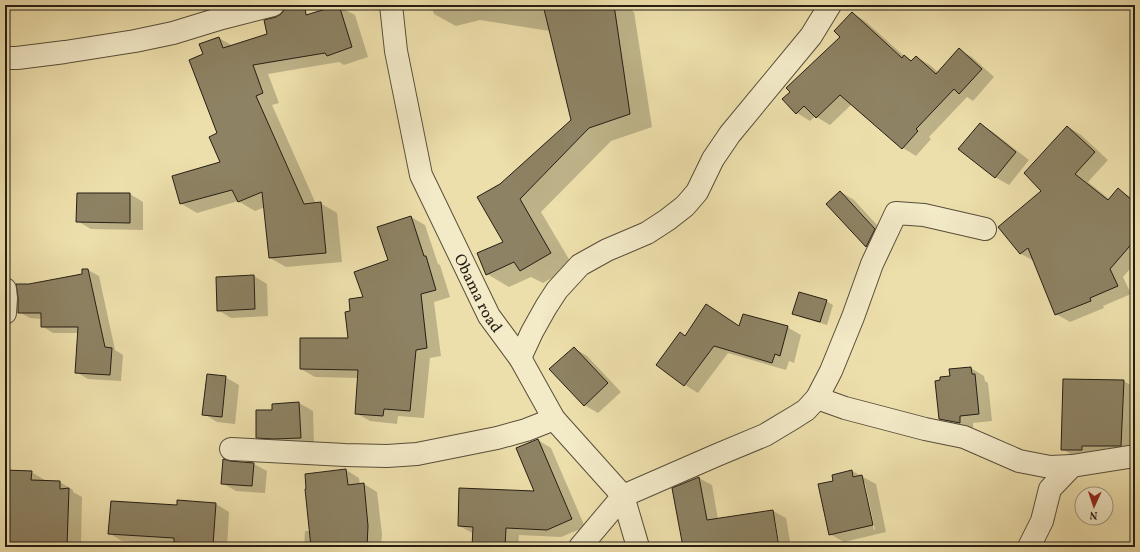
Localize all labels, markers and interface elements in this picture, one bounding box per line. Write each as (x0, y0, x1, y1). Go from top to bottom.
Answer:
street label: Obama road (448, 251, 507, 338)
north arrow (1074, 486, 1114, 526)
text: N (1089, 507, 1098, 522)

